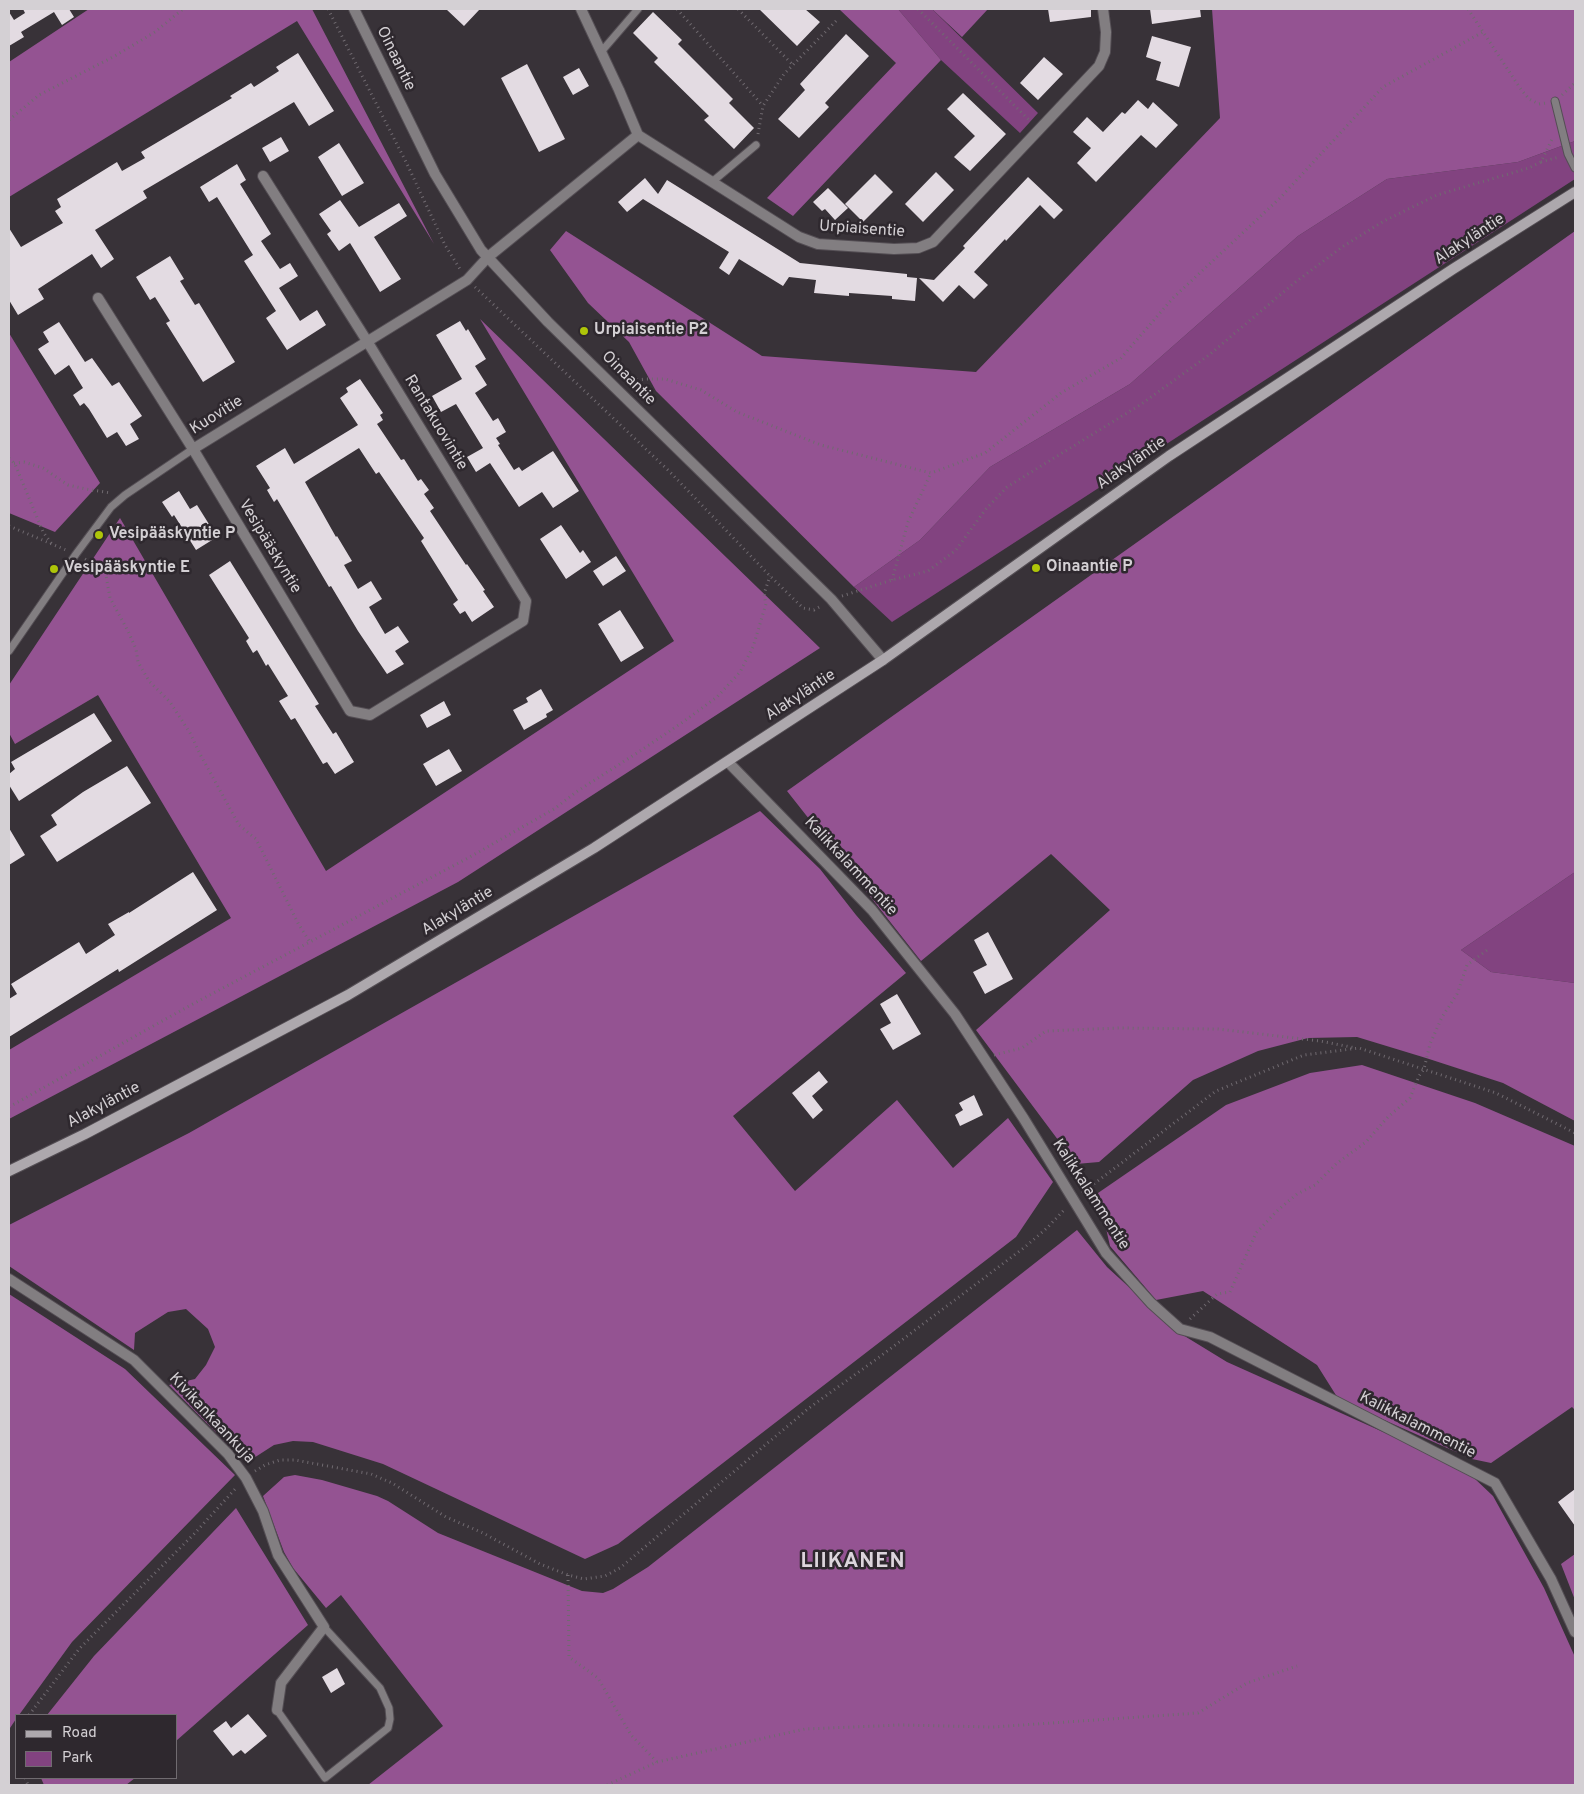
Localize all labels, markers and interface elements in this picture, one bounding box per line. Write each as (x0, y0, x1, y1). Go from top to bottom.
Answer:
street label: Oinaantie (371, 24, 419, 94)
street label: Alakyläntie (1431, 210, 1509, 270)
street label: Urpiaisentie (818, 217, 906, 243)
place label: Urpiaisentie P2 (594, 321, 708, 341)
marker: Urpiaisentie P2 (578, 325, 590, 337)
street label: Oinaantie (597, 348, 659, 410)
street label: Rantakuovintie (399, 372, 471, 474)
street label: Kuovitie (187, 392, 247, 440)
street label: Alakyläntie (1094, 433, 1170, 495)
street label: Vesipääskyntie (233, 496, 305, 598)
place label: Vesipääskyntie P (109, 525, 235, 545)
marker: Vesipääskyntie P (93, 529, 105, 541)
place label: Oinaantie P (1046, 558, 1132, 578)
place label: Vesipääskyntie E (64, 559, 190, 579)
marker: Oinaantie P (1030, 562, 1042, 574)
marker: Vesipääskyntie E (48, 563, 60, 575)
street label: Alakyläntie (762, 666, 840, 726)
street label: Kalikkalammentie (799, 814, 901, 920)
street label: Alakyläntie (419, 883, 497, 941)
street label: Alakyläntie (64, 1079, 144, 1133)
street label: Kalikkalammentie (1047, 1136, 1133, 1254)
street label: Kivikankaankuja (164, 1370, 258, 1468)
street label: Kalikkalammentie (1355, 1388, 1479, 1464)
district label: LIIKANEN (800, 1550, 906, 1576)
legend (15, 1714, 178, 1779)
text: Road (62, 1724, 97, 1743)
text: Park (62, 1749, 93, 1768)

